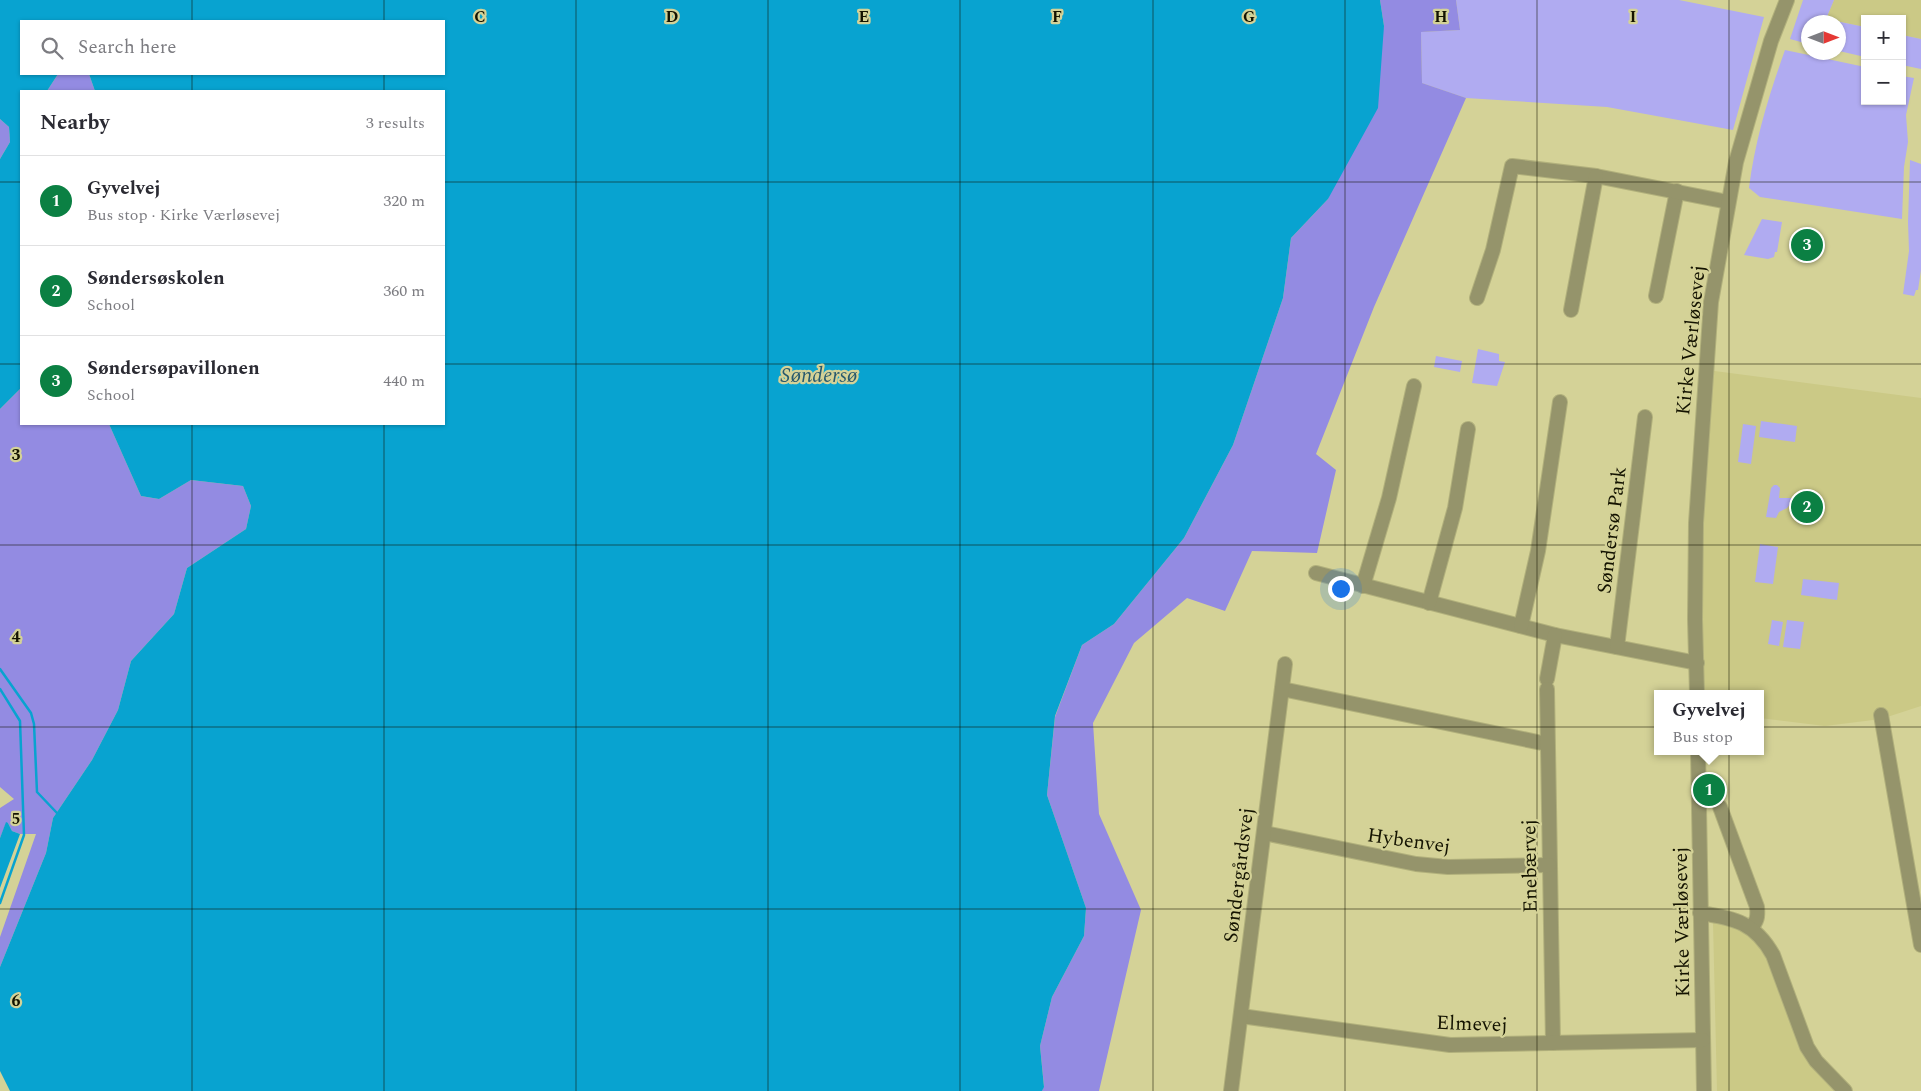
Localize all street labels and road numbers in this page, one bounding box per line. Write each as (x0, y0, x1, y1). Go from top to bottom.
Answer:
street label: Kirke Værløsevej (1668, 264, 1714, 417)
street label: Søndersø Park (1589, 465, 1635, 595)
street label: Søndergårdsvej (1216, 806, 1262, 944)
street label: Enebærvej (1514, 819, 1546, 913)
street label: Hybenvej (1365, 820, 1452, 862)
street label: Kirke Værløsevej (1666, 846, 1698, 998)
street label: Elmevej (1436, 1008, 1508, 1040)

